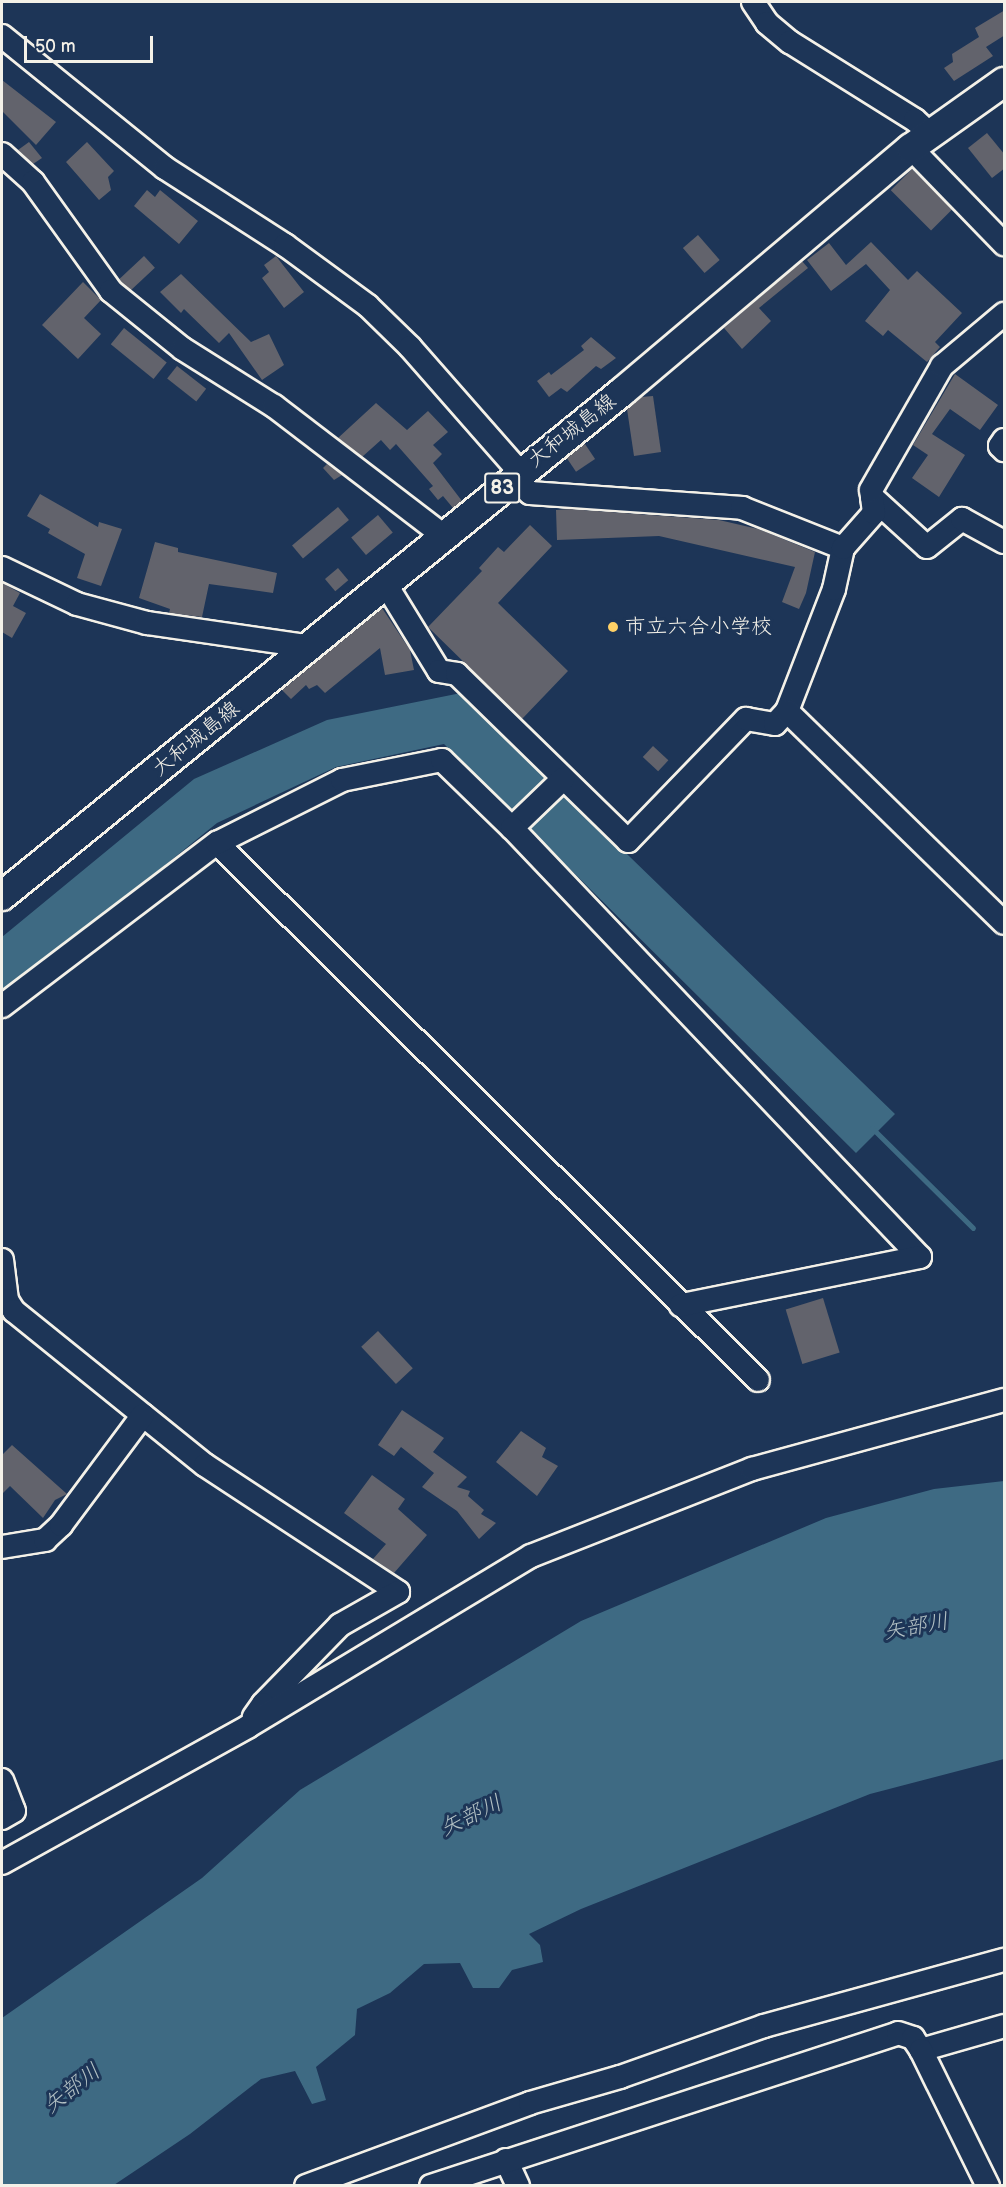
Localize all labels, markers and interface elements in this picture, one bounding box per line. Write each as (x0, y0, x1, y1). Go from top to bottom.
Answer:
scale bar (27, 24, 156, 62)
text: 50 m (35, 36, 76, 57)
street label: 大和城島線 (523, 389, 621, 473)
road number: 83 (484, 471, 520, 505)
place label: 市立六合小学校 (625, 614, 772, 640)
marker: 市立六合小学校 (606, 620, 620, 634)
street label: 大和城島線 (147, 696, 245, 782)
water label: 矢部川 (881, 1608, 951, 1646)
water label: 矢部川 (436, 1790, 506, 1842)
water label: 矢部川 (38, 2058, 106, 2120)

